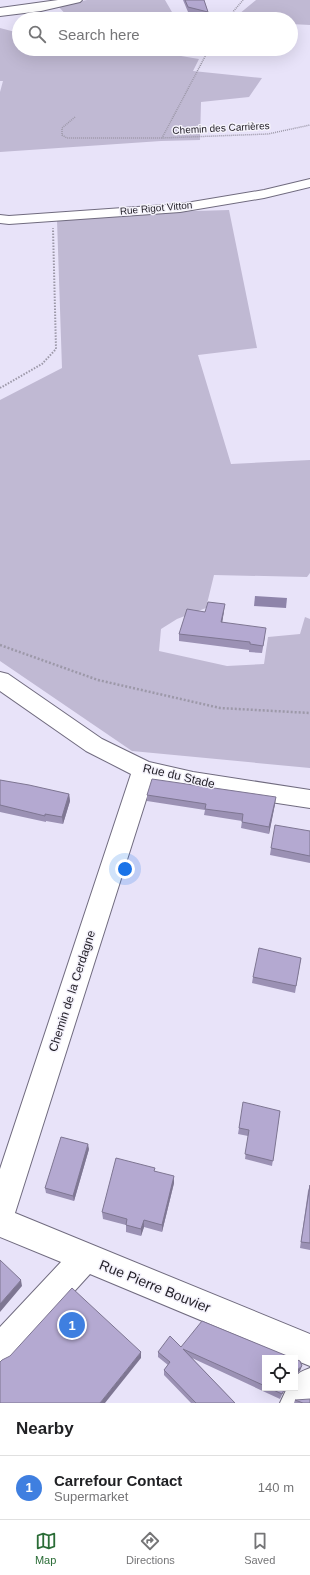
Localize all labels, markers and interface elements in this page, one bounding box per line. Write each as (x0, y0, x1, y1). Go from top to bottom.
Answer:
search box (12, 12, 298, 56)
icon: search (26, 23, 48, 45)
text: Search here (58, 26, 140, 43)
street label: Chemin des Carrières (172, 120, 270, 136)
street label: Rue Rigot Vitton (119, 199, 193, 217)
street label: Rue du Stade (142, 761, 217, 791)
your location (115, 859, 135, 879)
street label: Chemin de la Cerdagne (46, 928, 98, 1053)
street label: Rue Pierre Bouvier (97, 1256, 213, 1316)
pin: 1 (59, 1310, 85, 1340)
map controls (262, 1355, 298, 1391)
button: locate (262, 1355, 298, 1391)
text: Nearby (16, 1419, 74, 1438)
text: Carrefour Contact (54, 1472, 182, 1489)
text: 1 (25, 1480, 33, 1495)
text: 140 m (258, 1480, 294, 1495)
text: Supermarket (54, 1489, 128, 1504)
tab: Map (35, 1530, 57, 1566)
tab: Directions (126, 1530, 175, 1566)
tab: Saved (244, 1530, 275, 1566)

